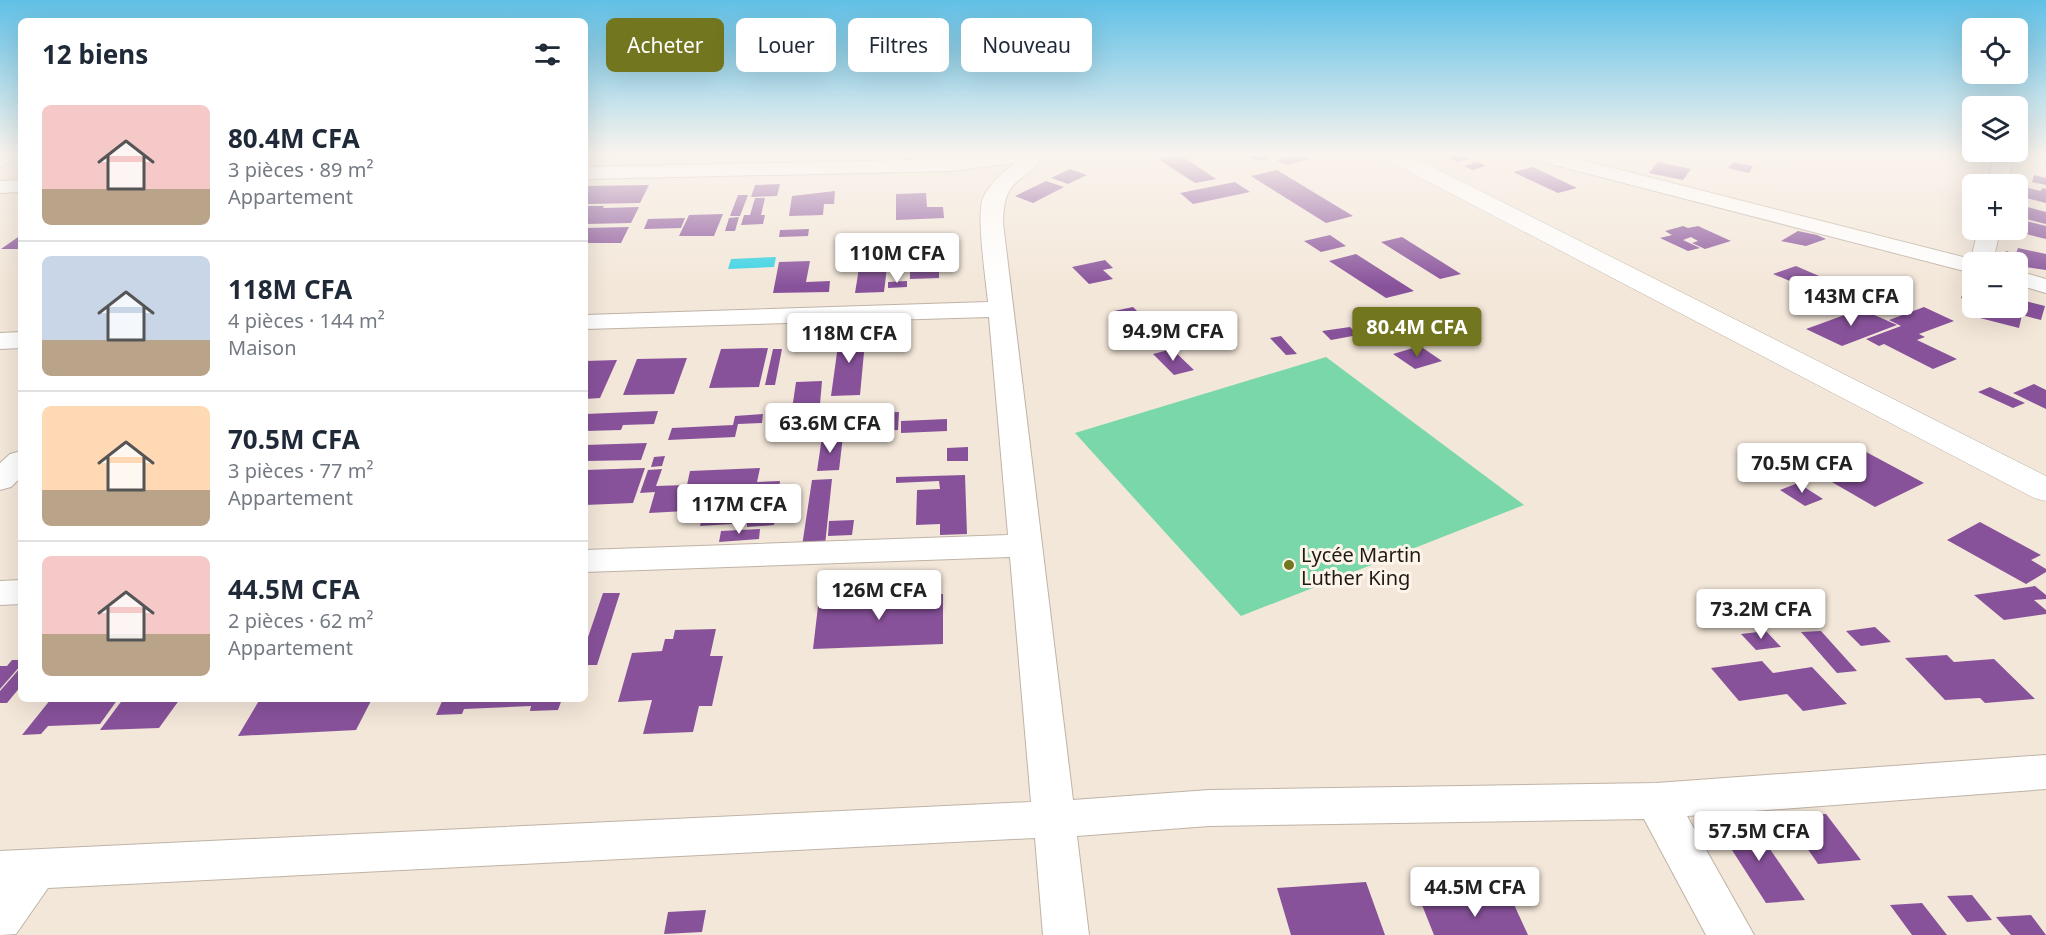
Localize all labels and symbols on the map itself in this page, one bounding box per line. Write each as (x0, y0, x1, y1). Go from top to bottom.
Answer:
pin: 110M CFA (835, 233, 959, 284)
pin: 143M CFA (1789, 276, 1913, 327)
pin: 80.4M CFA (1348, 307, 1486, 358)
pin: 94.9M CFA (1104, 311, 1242, 362)
pin: 118M CFA (787, 313, 911, 364)
pin: 63.6M CFA (761, 403, 899, 454)
pin: 70.5M CFA (1733, 443, 1871, 494)
pin: 117M CFA (677, 484, 801, 535)
place label: Lycée Martin Luther King (1301, 541, 1421, 591)
marker: Lycée Martin Luther King (1282, 558, 1296, 572)
pin: 126M CFA (817, 570, 941, 621)
pin: 73.2M CFA (1692, 589, 1830, 640)
pin: 57.5M CFA (1690, 811, 1828, 862)
pin: 44.5M CFA (1406, 867, 1544, 918)

